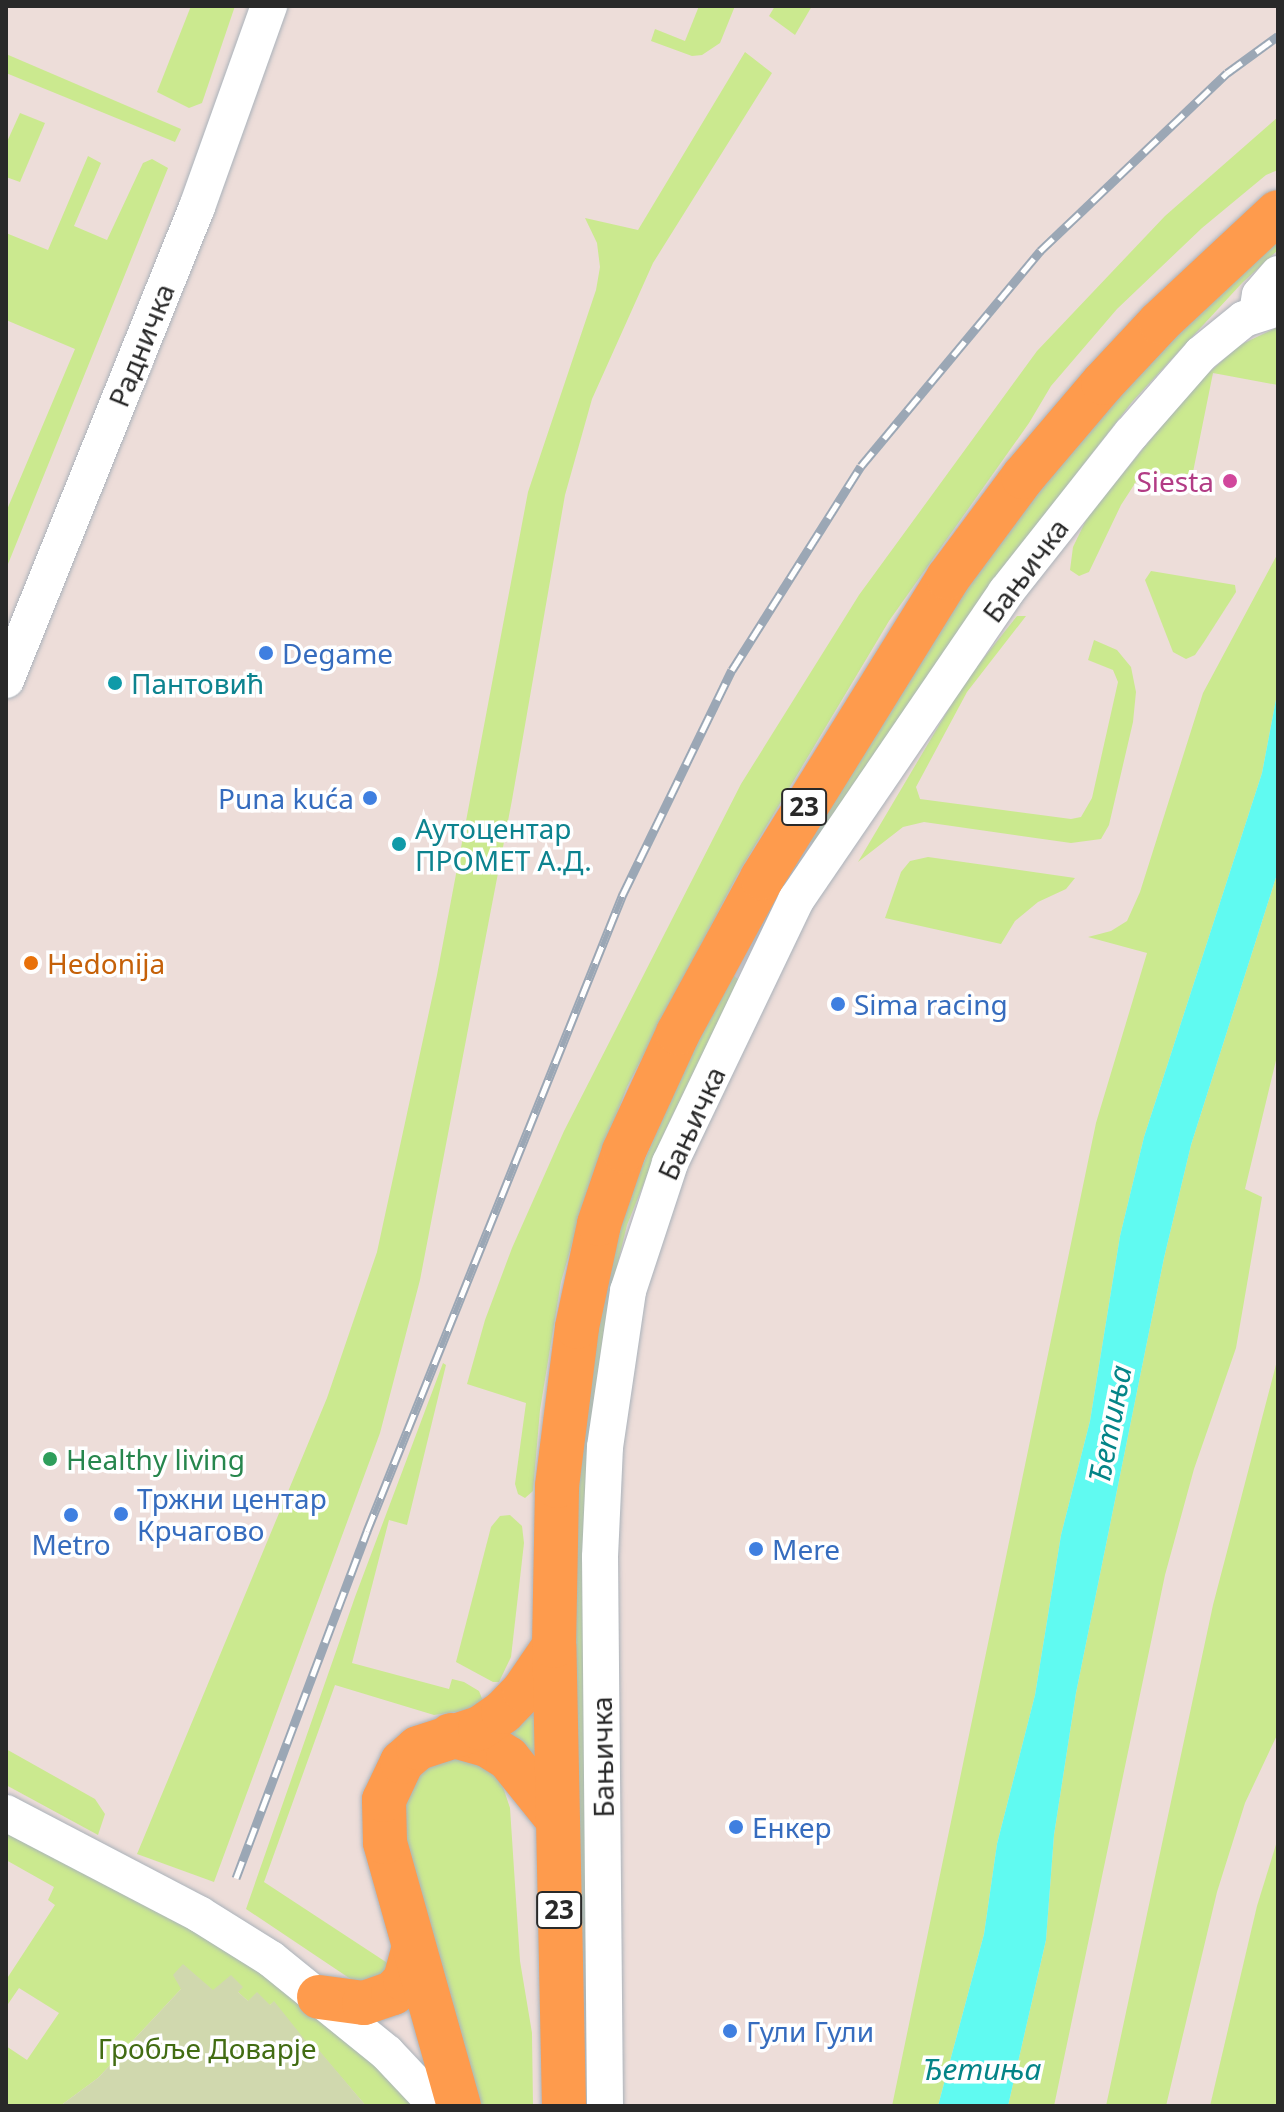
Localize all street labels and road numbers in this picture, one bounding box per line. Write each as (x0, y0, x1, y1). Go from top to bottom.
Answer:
street label: Радничка (101, 279, 181, 411)
street label: Бањичка (975, 511, 1075, 629)
road number: 23 (780, 785, 828, 829)
street label: Бањичка (650, 1061, 732, 1185)
street label: Бањичка (584, 1696, 620, 1818)
road number: 23 (535, 1888, 583, 1932)

